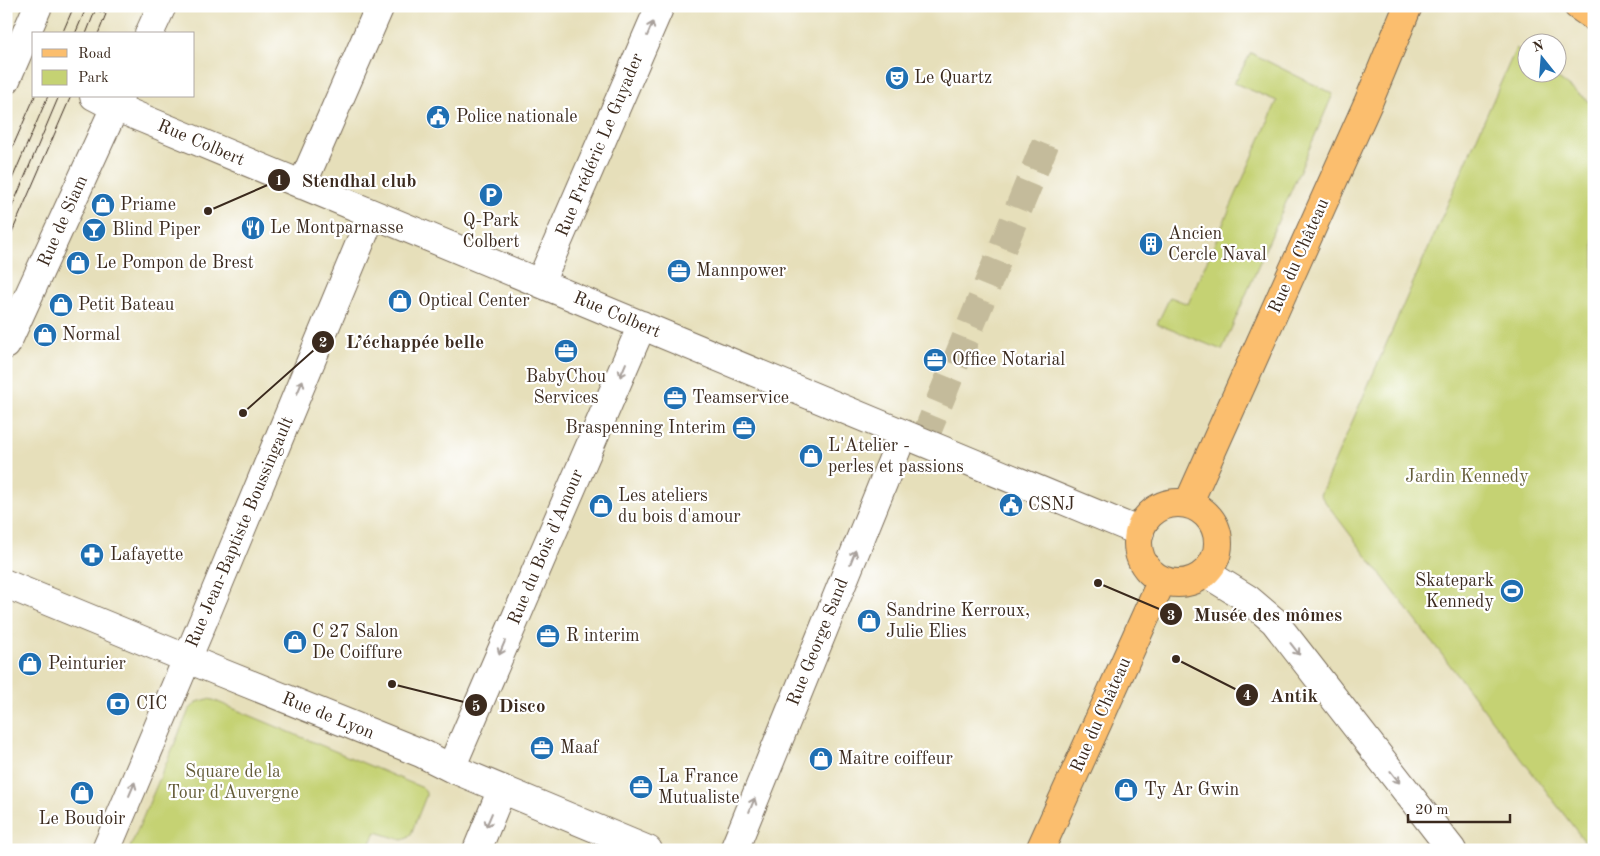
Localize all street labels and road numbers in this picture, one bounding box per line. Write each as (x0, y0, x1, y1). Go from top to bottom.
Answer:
street label: Rue Frédéric Le Guyader (553, 50, 647, 239)
street label: Rue Colbert (155, 117, 247, 169)
street label: Rue de Siam (35, 173, 91, 269)
street label: Rue du Château (1266, 195, 1333, 316)
street label: Rue Colbert (571, 289, 663, 341)
street label: Rue Jean-Baptiste Boussingault (183, 414, 297, 650)
street label: Rue du Bois d'Amour (505, 466, 587, 627)
street label: Rue George Sand (784, 576, 852, 708)
street label: Rue du Château (1068, 654, 1135, 775)
street label: Rue de Lyon (279, 689, 377, 743)

